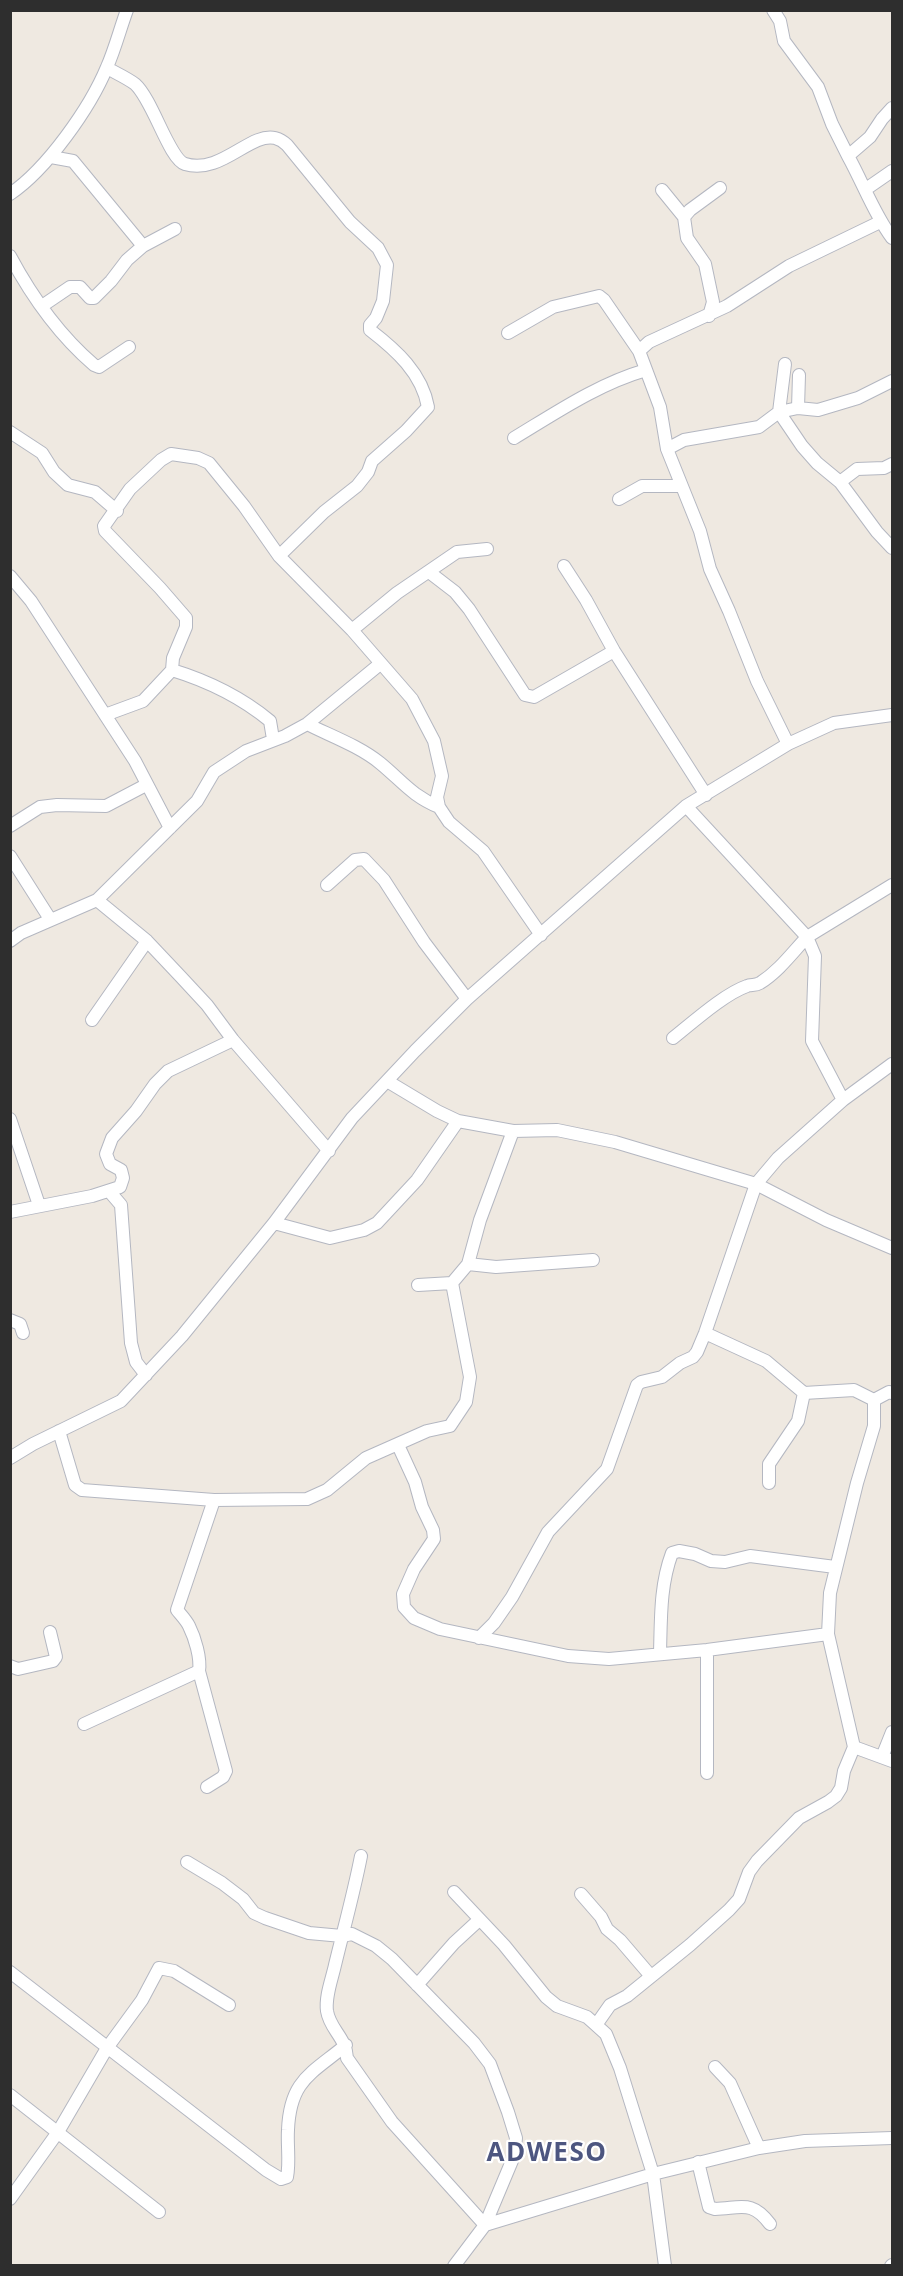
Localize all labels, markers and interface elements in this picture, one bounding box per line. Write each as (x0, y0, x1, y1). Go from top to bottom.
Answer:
district label: ADWESO (487, 2138, 607, 2170)

